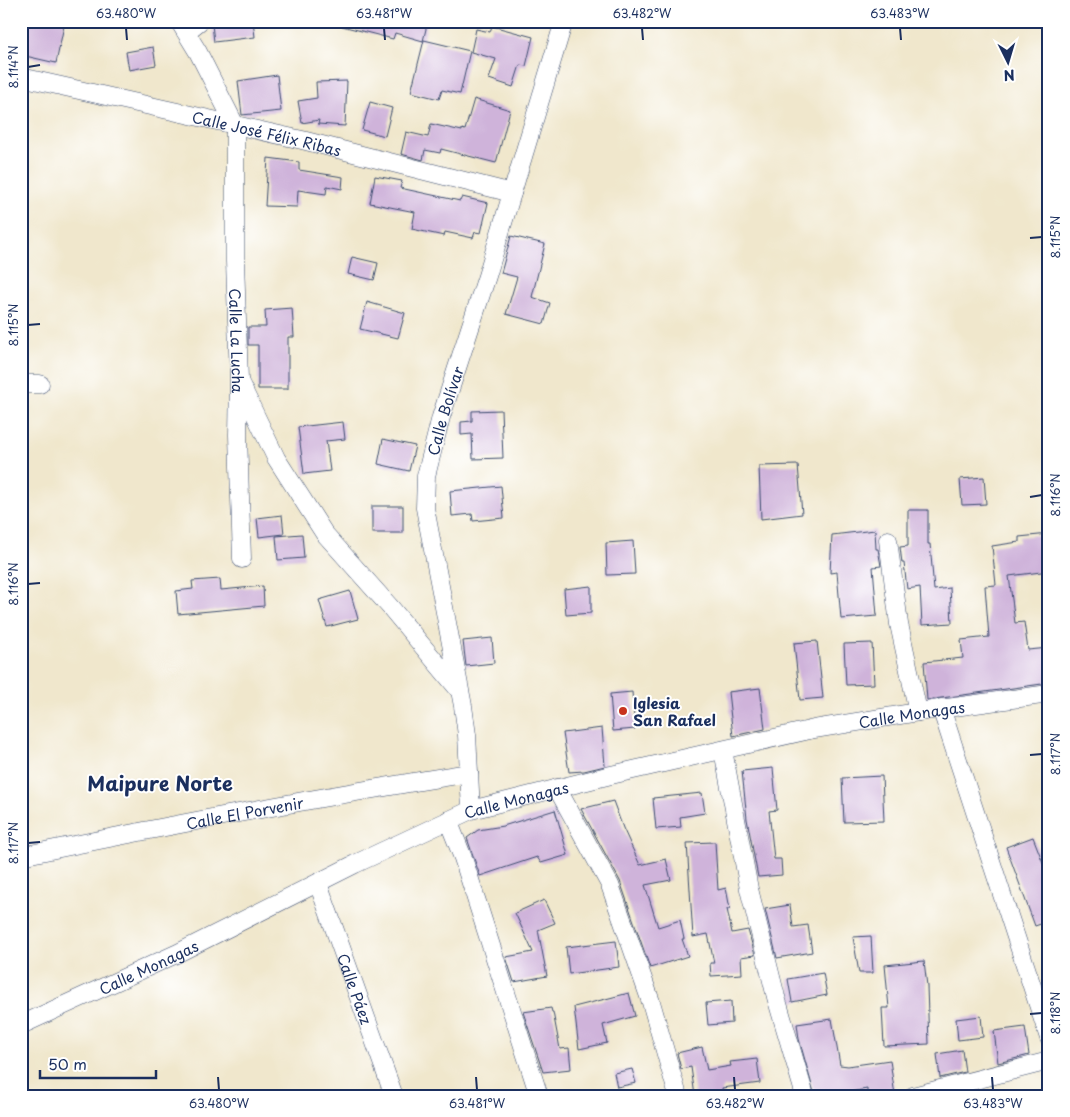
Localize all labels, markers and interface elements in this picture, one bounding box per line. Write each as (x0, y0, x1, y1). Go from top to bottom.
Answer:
text: 63.480°W (96, 4, 157, 22)
text: 63.481°W (356, 4, 413, 22)
text: 63.482°W (613, 4, 672, 22)
text: 63.483°W (870, 4, 930, 22)
north arrow (982, 38, 1032, 88)
text: 8.114°N (4, 45, 22, 89)
text: N (1003, 65, 1016, 86)
street label: Calle José Félix Ribas (190, 104, 344, 161)
text: 8.115°N (1046, 216, 1064, 258)
street label: Calle La Lucha (224, 288, 251, 394)
text: 8.115°N (4, 304, 22, 346)
street label: Calle Bolívar (420, 363, 468, 457)
text: 8.116°N (1046, 473, 1064, 517)
text: 8.116°N (4, 562, 22, 606)
place label: Iglesia San Rafael (633, 691, 716, 731)
street label: Calle Monagas (857, 694, 966, 733)
marker: Iglesia San Rafael (617, 705, 629, 717)
text: 8.117°N (1046, 733, 1064, 775)
district label: Maipure Norte (87, 768, 233, 798)
street label: Calle Monagas (459, 775, 571, 824)
street label: Calle El Porvenir (184, 790, 306, 834)
text: 8.117°N (4, 822, 22, 864)
street label: Calle Monagas (95, 933, 202, 999)
street label: Calle Páez (332, 950, 379, 1027)
text: 8.118°N (1046, 992, 1064, 1034)
scale bar (40, 1047, 156, 1079)
text: 50 m (48, 1052, 87, 1075)
text: 63.480°W (189, 1094, 250, 1112)
text: 63.481°W (449, 1094, 506, 1112)
text: 63.482°W (706, 1094, 765, 1112)
text: 63.483°W (963, 1094, 1023, 1112)

